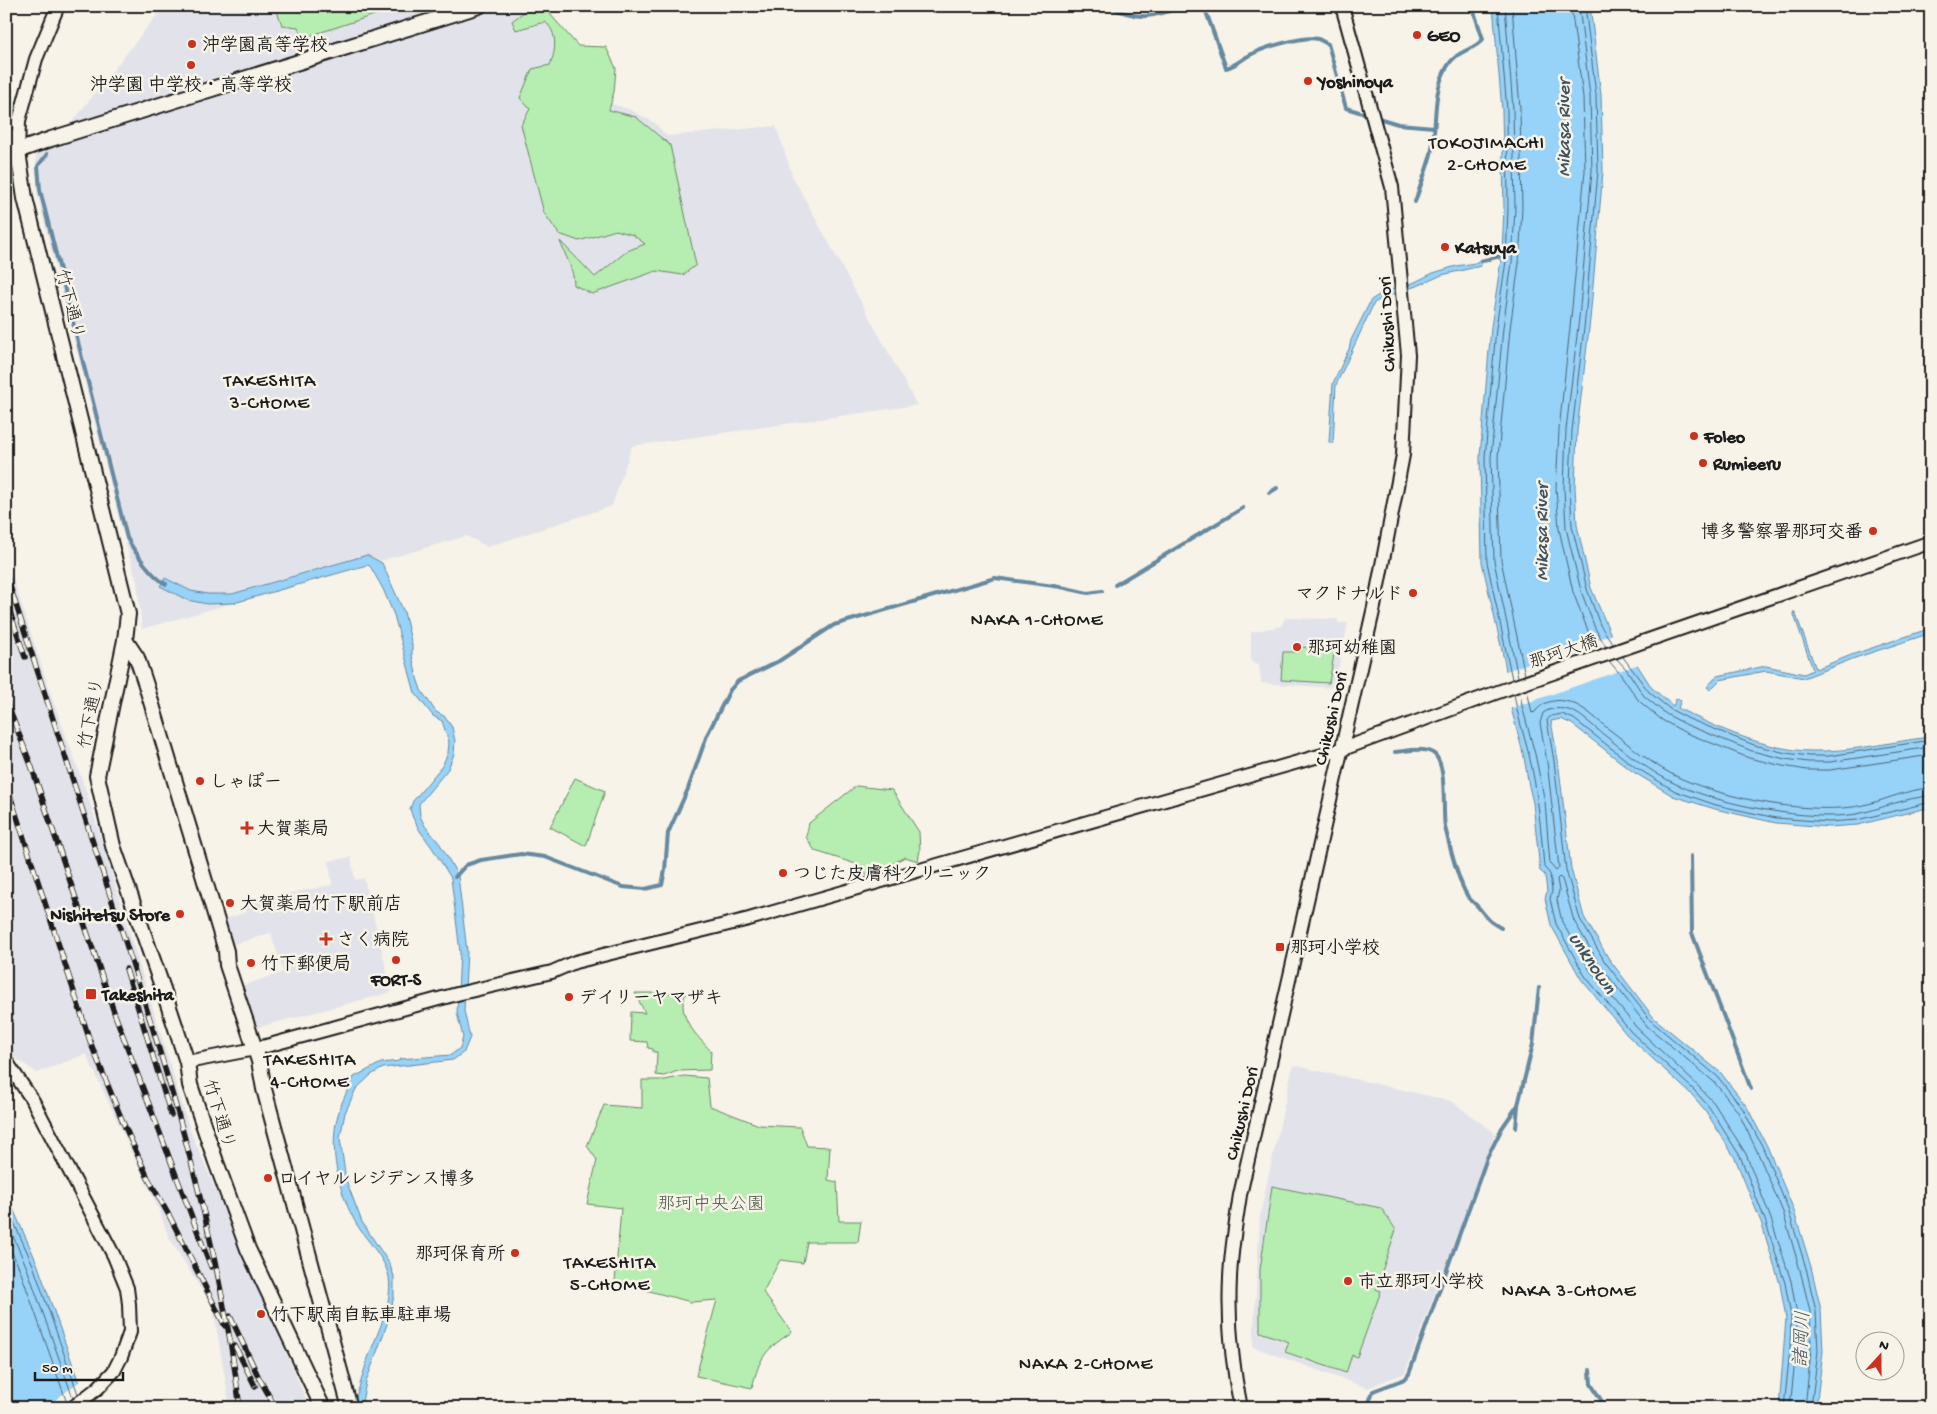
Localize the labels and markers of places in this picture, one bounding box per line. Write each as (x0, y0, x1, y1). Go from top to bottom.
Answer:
place label: GEO (1427, 27, 1461, 48)
marker: GEO (1411, 29, 1423, 41)
place label: 沖学園高等学校 (202, 35, 328, 57)
marker: 沖学園高等学校 (186, 38, 198, 50)
marker: 沖学園 中学校・高等学校 (185, 59, 197, 71)
place label: Yoshinoya (1316, 73, 1394, 94)
place label: 沖学園 中学校・高等学校 (90, 75, 292, 97)
marker: Yoshinoya (1302, 75, 1314, 87)
place label: Katsuya (1454, 239, 1517, 260)
marker: Katsuya (1439, 241, 1451, 253)
place label: Foleo (1703, 428, 1746, 449)
marker: Foleo (1688, 430, 1700, 442)
place label: Rumieeru (1712, 455, 1782, 476)
marker: Rumieeru (1697, 457, 1709, 469)
place label: 博多警察署那珂交番 (1701, 522, 1863, 544)
marker: 博多警察署那珂交番 (1867, 525, 1879, 537)
place label: マクドナルド (1296, 585, 1403, 606)
marker: マクドナルド (1407, 587, 1419, 599)
place label: 那珂幼稚園 (1307, 638, 1397, 660)
marker: 那珂幼稚園 (1291, 641, 1303, 653)
place label: しゃぽー (210, 772, 282, 794)
marker: しゃぽー (194, 775, 206, 787)
place label: 大賀薬局 (257, 819, 329, 841)
marker: 大賀薬局 (241, 822, 253, 834)
place label: つじた皮膚科クリニック (793, 864, 991, 886)
marker: つじた皮膚科クリニック (777, 867, 789, 879)
place label: 大賀薬局竹下駅前店 (240, 894, 402, 916)
marker: 大賀薬局竹下駅前店 (224, 897, 236, 909)
place label: Nishitetsu Store (50, 906, 171, 927)
marker: Nishitetsu Store (174, 908, 186, 920)
place label: さく病院 (337, 930, 409, 952)
marker: さく病院 (319, 932, 333, 946)
place label: 那珂小学校 (1290, 938, 1380, 960)
marker: 那珂小学校 (1274, 941, 1286, 953)
place label: 竹下郵便局 (261, 954, 351, 976)
marker: FORT-S (390, 954, 402, 966)
marker: 竹下郵便局 (245, 957, 257, 969)
place label: FORT-S (370, 971, 422, 992)
place label: Takeshita (100, 986, 175, 1007)
marker: Takeshita (84, 987, 98, 1001)
place label: デイリーヤマザキ (579, 989, 723, 1010)
marker: デイリーヤマザキ (563, 991, 575, 1003)
place label: ロイヤルレジデンス博多 (278, 1169, 476, 1191)
marker: ロイヤルレジデンス博多 (262, 1172, 274, 1184)
place label: 那珂保育所 (415, 1244, 505, 1266)
marker: 那珂保育所 (509, 1247, 521, 1259)
place label: 市立那珂小学校 (1358, 1272, 1484, 1294)
marker: 市立那珂小学校 (1342, 1275, 1354, 1287)
place label: 竹下駅南自転車駐車場 (271, 1305, 451, 1327)
marker: 竹下駅南自転車駐車場 (255, 1308, 267, 1320)

